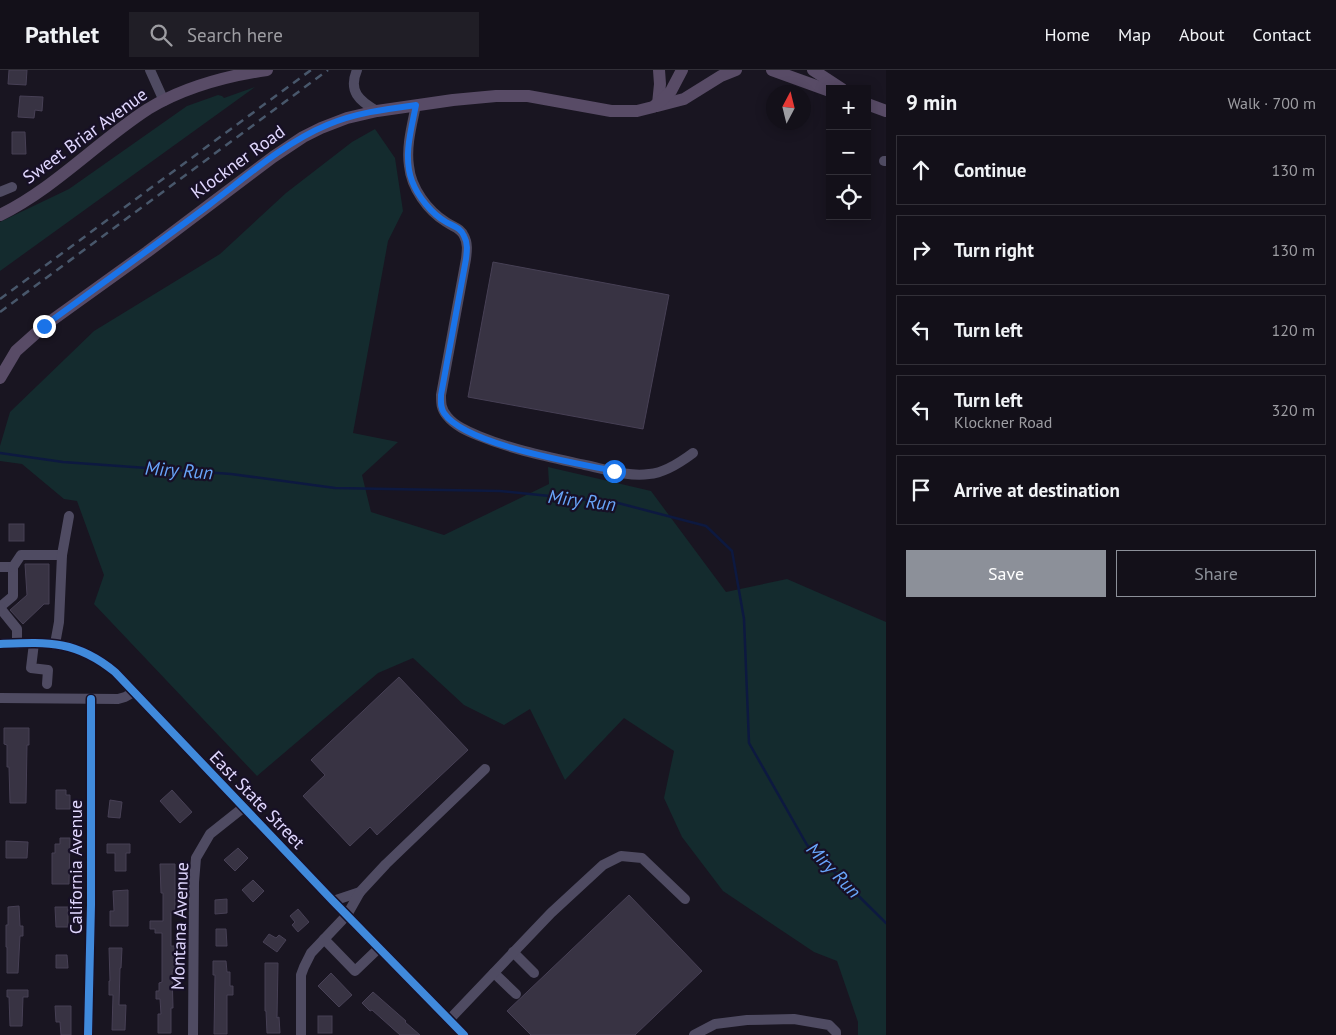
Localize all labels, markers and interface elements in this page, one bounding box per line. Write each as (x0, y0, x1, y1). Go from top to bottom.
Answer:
search box (129, 12, 479, 57)
text: Pathlet (25, 19, 99, 50)
icon: search (147, 21, 175, 49)
text: Search here (187, 23, 283, 47)
text: Home (1044, 23, 1090, 46)
text: Map (1118, 23, 1151, 46)
text: About (1179, 23, 1225, 46)
text: Contact (1253, 23, 1311, 46)
street label: Sweet Briar Avenue (18, 83, 152, 189)
north arrow (766, 85, 811, 130)
map controls (826, 85, 871, 220)
button: + (826, 85, 871, 130)
text: 9 min (906, 89, 957, 116)
text: Walk · 700 m (1227, 93, 1316, 113)
street label: Klockner Road (186, 120, 289, 203)
button: − (826, 130, 871, 175)
icon: ahead (907, 156, 935, 184)
text: Continue (954, 158, 1026, 182)
text: 130 m (1272, 160, 1315, 180)
button: locate (826, 175, 871, 220)
icon: right (907, 236, 935, 264)
text: Turn right (954, 238, 1034, 262)
text: 130 m (1272, 240, 1315, 260)
route end (33, 315, 56, 338)
icon: left (907, 316, 935, 344)
text: Turn left (954, 318, 1023, 342)
text: 120 m (1272, 320, 1315, 340)
text: Turn left (954, 388, 1023, 412)
icon: left (907, 396, 935, 424)
text: 320 m (1272, 400, 1315, 420)
text: Klockner Road (954, 412, 1052, 432)
water label: Miry Run (144, 456, 214, 484)
route start (603, 460, 626, 483)
icon: arrive (907, 476, 935, 504)
text: Arrive at destination (954, 478, 1120, 502)
water label: Miry Run (547, 484, 617, 516)
button: Save (906, 550, 1106, 597)
button: Share (1116, 550, 1316, 597)
street label: East State Street (205, 746, 310, 853)
street label: California Avenue (64, 800, 87, 934)
water label: Miry Run (802, 837, 866, 903)
street label: Montana Avenue (166, 862, 193, 990)

